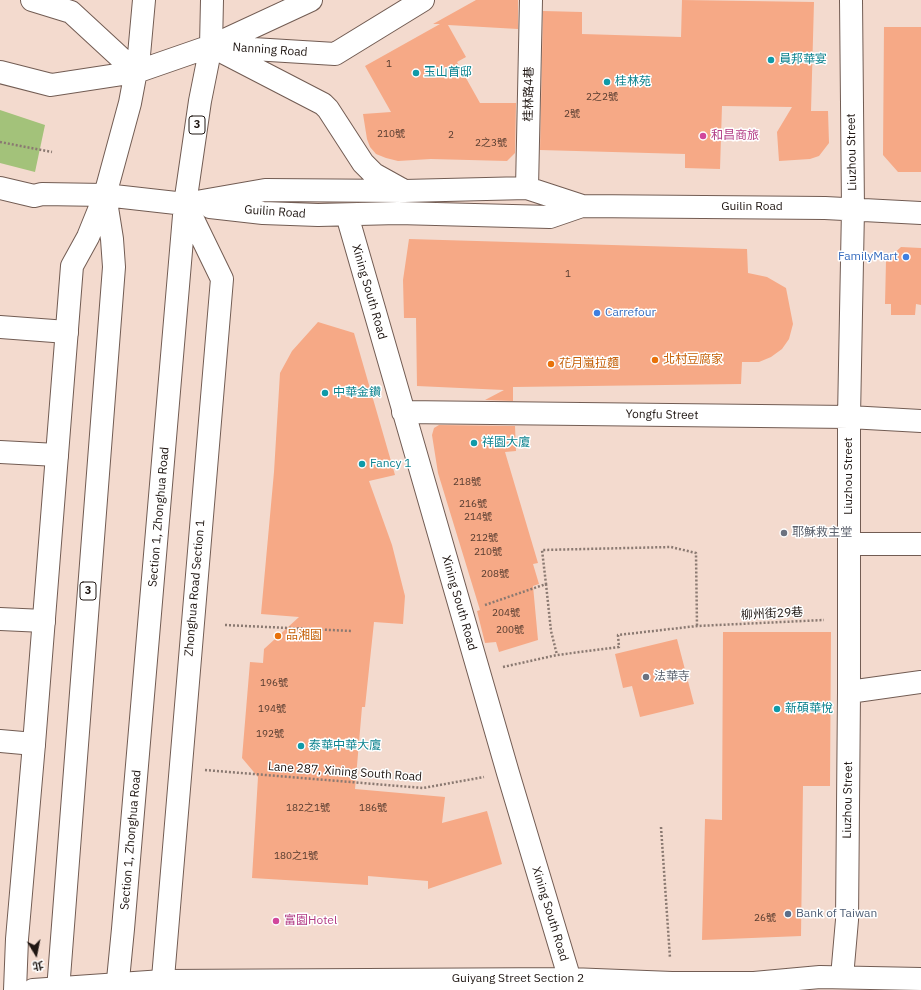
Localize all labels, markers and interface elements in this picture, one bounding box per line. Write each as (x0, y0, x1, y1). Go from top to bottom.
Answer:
street label: Nanning Road (232, 40, 308, 60)
place label: 員邦華宴 (779, 53, 827, 67)
marker: 員邦華宴 (766, 55, 776, 65)
house number: 1 (386, 58, 392, 70)
place label: 玉山首邸 (424, 66, 472, 80)
street label: 桂林路4巷 (521, 66, 537, 122)
marker: 玉山首邸 (411, 68, 421, 78)
place label: 桂林苑 (615, 75, 651, 89)
marker: 桂林苑 (602, 77, 612, 87)
house number: 2之2號 (586, 91, 618, 103)
house number: 2號 (564, 108, 580, 120)
street label: Liuzhou Street (844, 113, 860, 191)
road number: 3 (189, 116, 205, 134)
house number: 210號 (377, 128, 405, 140)
house number: 2 (448, 129, 454, 141)
place label: 和昌商旅 (711, 129, 759, 143)
marker: 和昌商旅 (698, 131, 708, 141)
house number: 2之3號 (475, 137, 507, 149)
street label: Guilin Road (721, 200, 783, 214)
street label: Guilin Road (244, 203, 306, 221)
street label: Xining South Road (349, 243, 389, 341)
place label: FamilyMart (838, 250, 898, 264)
marker: FamilyMart (901, 252, 911, 262)
house number: 1 (565, 268, 571, 280)
place label: Carrefour (605, 306, 656, 320)
marker: Carrefour (592, 308, 602, 318)
place label: 北村豆腐家 (663, 353, 723, 367)
marker: 北村豆腐家 (650, 355, 660, 365)
place label: 花月嵐拉麵 (559, 357, 619, 371)
marker: 花月嵐拉麵 (546, 359, 556, 369)
place label: 中華金鑽 (333, 386, 381, 400)
marker: 中華金鑽 (320, 388, 330, 398)
street label: Yongfu Street (625, 407, 699, 423)
place label: 祥園大廈 (482, 436, 530, 450)
street label: Liuzhou Street (842, 437, 856, 515)
marker: 祥園大廈 (469, 438, 479, 448)
street label: Section 1, Zhonghua Road (146, 446, 172, 588)
place label: Fancy 1 (370, 457, 412, 471)
marker: Fancy 1 (357, 459, 367, 469)
house number: 218號 (453, 476, 481, 488)
house number: 216號 (459, 498, 487, 510)
house number: 214號 (464, 511, 492, 523)
street label: Zhonghua Road Section 1 (182, 519, 208, 657)
place label: 耶穌救主堂 (792, 526, 852, 540)
marker: 耶穌救主堂 (779, 528, 789, 538)
house number: 212號 (470, 532, 498, 544)
house number: 210號 (474, 546, 502, 558)
street label: Xining South Road (439, 554, 479, 652)
house number: 208號 (481, 568, 509, 580)
road number: 3 (80, 582, 96, 600)
street label: 柳州街29巷 (740, 605, 804, 623)
house number: 204號 (492, 607, 520, 619)
house number: 200號 (496, 624, 524, 636)
place label: 品湘園 (286, 629, 322, 643)
marker: 品湘園 (273, 631, 283, 641)
place label: 法華寺 (654, 670, 690, 684)
marker: 法華寺 (641, 672, 651, 682)
house number: 196號 (260, 677, 288, 689)
place label: 新碩華悅 (785, 702, 833, 716)
house number: 194號 (258, 703, 286, 715)
marker: 新碩華悅 (772, 704, 782, 714)
house number: 192號 (256, 728, 284, 740)
place label: 泰華中華大廈 (309, 739, 381, 753)
marker: 泰華中華大廈 (296, 741, 306, 751)
street label: Lane 287, Xining South Road (267, 759, 423, 785)
street label: Liuzhou Street (840, 761, 856, 839)
street label: Section 1, Zhonghua Road (118, 769, 144, 911)
house number: 182之1號 (286, 802, 330, 814)
house number: 186號 (359, 802, 387, 814)
house number: 180之1號 (274, 850, 318, 862)
street label: Xining South Road (529, 865, 571, 963)
place label: Bank of Taiwan (796, 907, 877, 921)
marker: Bank of Taiwan (783, 909, 793, 919)
house number: 26號 (754, 912, 776, 924)
place label: 富園Hotel (284, 914, 337, 928)
marker: 富園Hotel (271, 916, 281, 926)
north arrow (16, 934, 56, 974)
text: 北 (31, 958, 45, 974)
street label: Guiyang Street Section 2 (452, 972, 584, 986)

